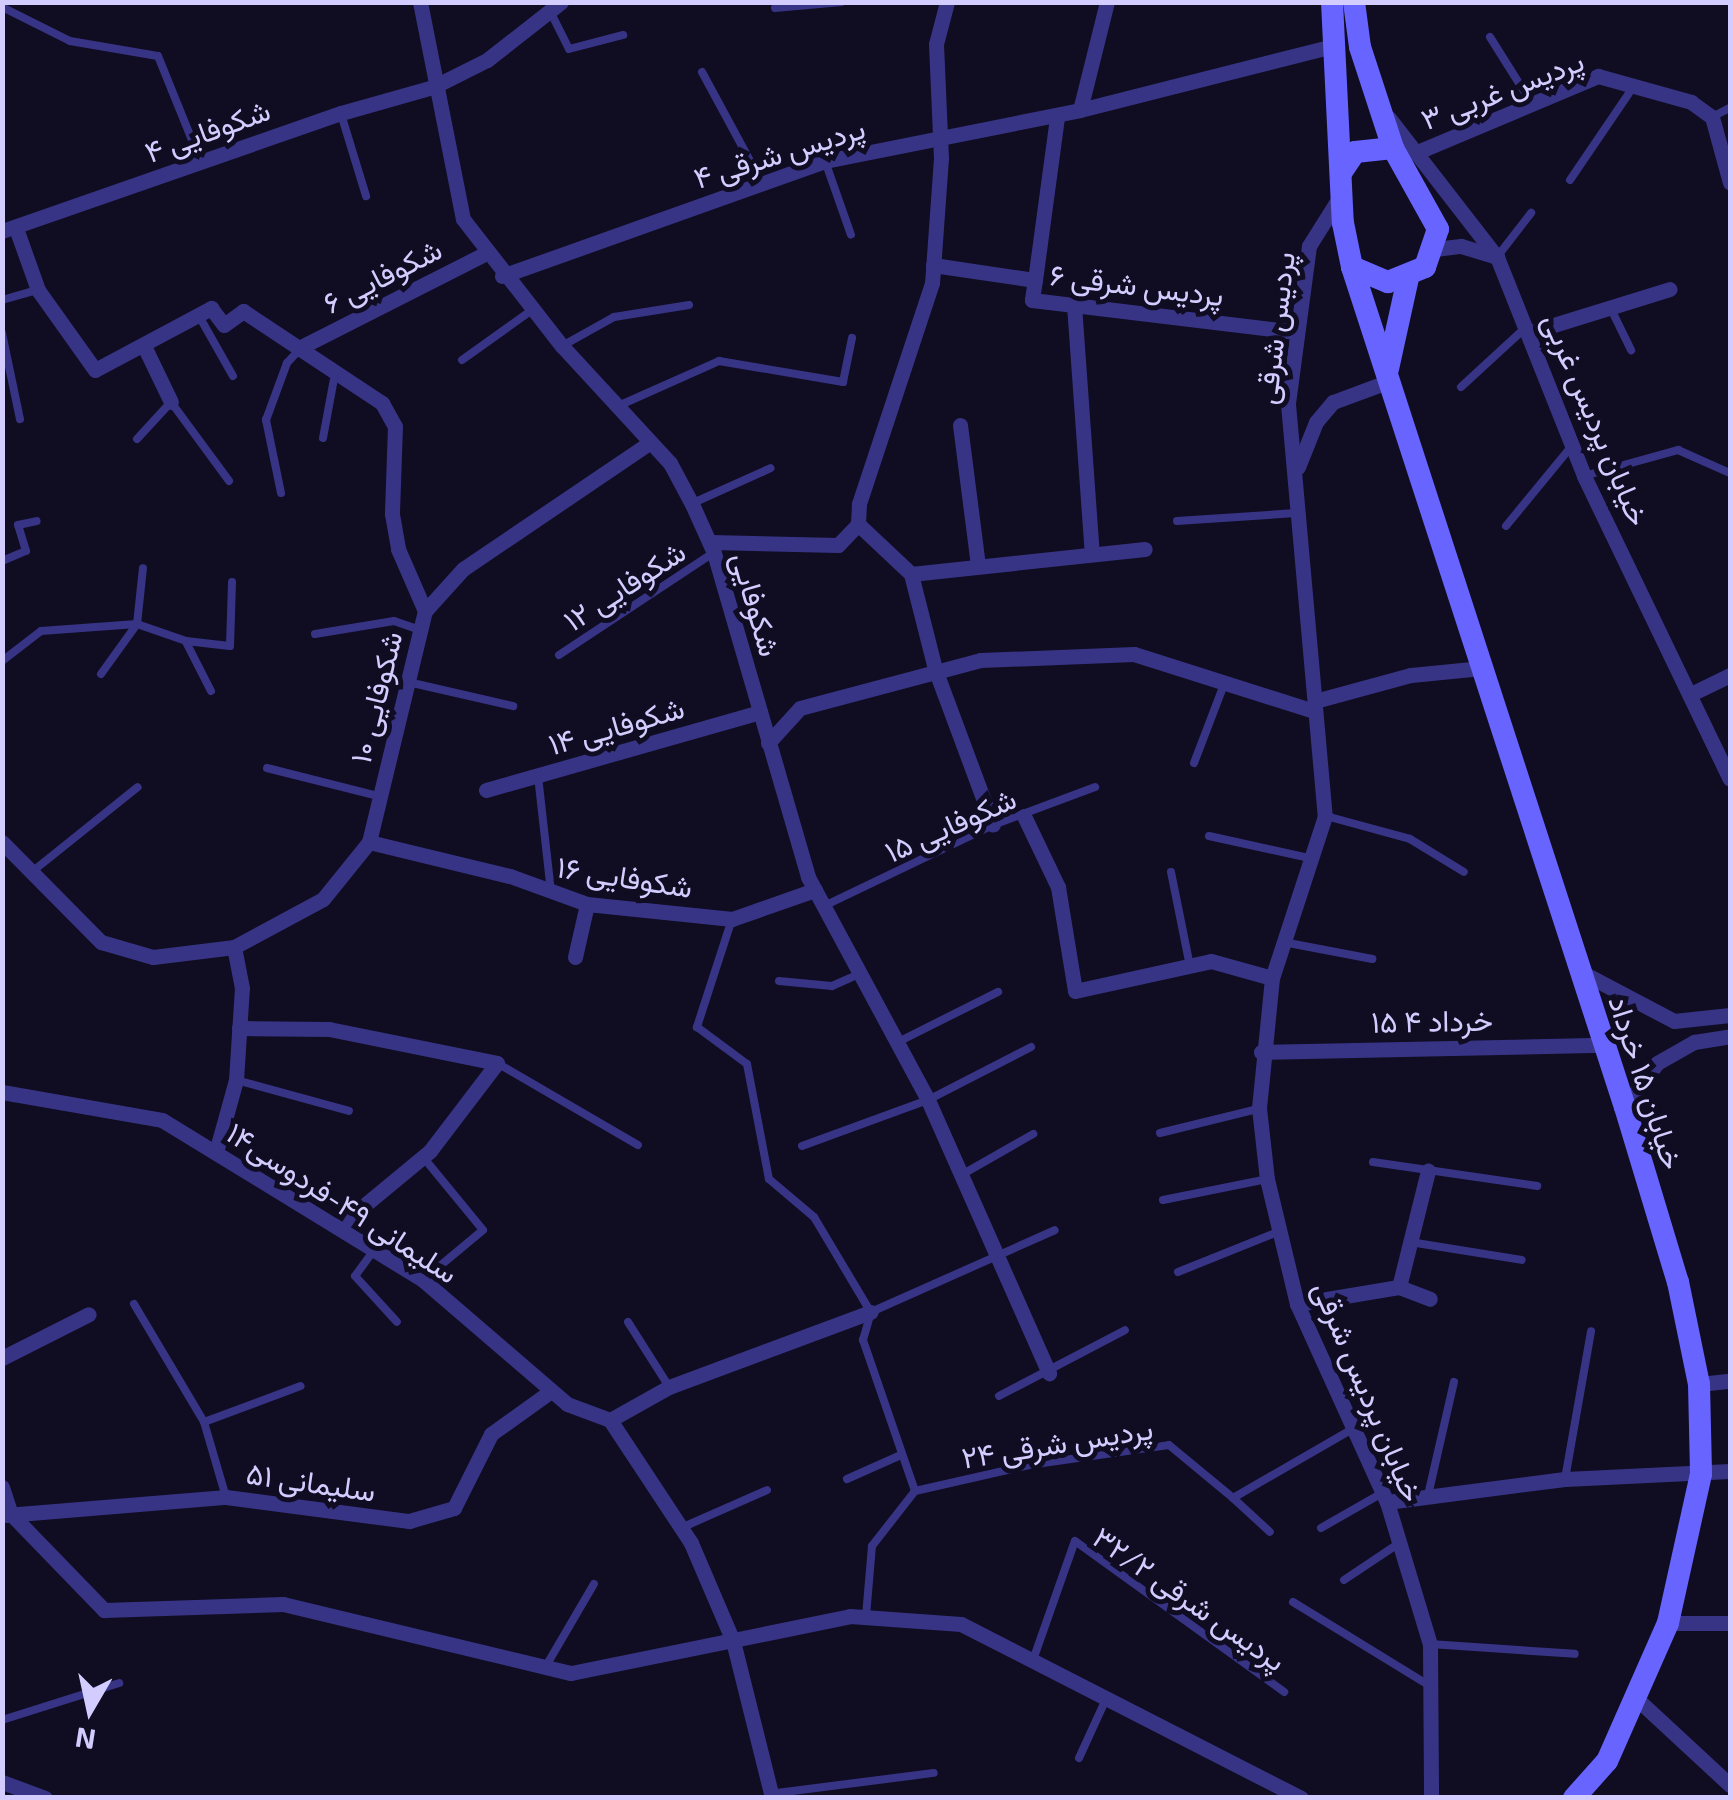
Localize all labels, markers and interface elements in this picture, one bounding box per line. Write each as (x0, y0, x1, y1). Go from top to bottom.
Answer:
street label: پردیس غربی ۳ (1416, 42, 1588, 136)
street label: شکوفایی ۴ (139, 91, 275, 169)
street label: پردیس شرقی ۴ (689, 109, 869, 195)
street label: شکوفایی ۶ (317, 230, 447, 320)
street label: پردیس شرقی (1247, 250, 1301, 406)
street label: پردیس شرقی ۶ (1048, 255, 1226, 313)
street label: خیابان پردیس غربی (1536, 307, 1658, 531)
street label: شکوفایی ۱۲ (556, 532, 692, 638)
street label: شکوفایی (725, 548, 789, 660)
street label: شکوفایی ۱۰ (341, 627, 409, 767)
street label: شکوفایی ۱۴ (544, 689, 688, 761)
street label: شکوفایی ۱۵ (879, 779, 1021, 869)
street label: شکوفایی ۱۶ (555, 848, 695, 904)
street label: خیابان ۱۵ خرداد (1602, 991, 1692, 1173)
street label: ۱۵ خرداد ۴ (1371, 1001, 1493, 1039)
street label: سلیمانی ۴۹-فردوسی۱۴ (221, 1114, 465, 1290)
street label: خیابان پردیس شرقی (1306, 1275, 1432, 1507)
street label: پردیس شرقی ۲۴ (959, 1409, 1155, 1475)
street label: سلیمانی ۵۱ (244, 1454, 378, 1508)
street label: پردیس شرقی ۳۲/۲ (1087, 1518, 1293, 1678)
north arrow (40, 1660, 140, 1760)
text: N (73, 1721, 98, 1758)

